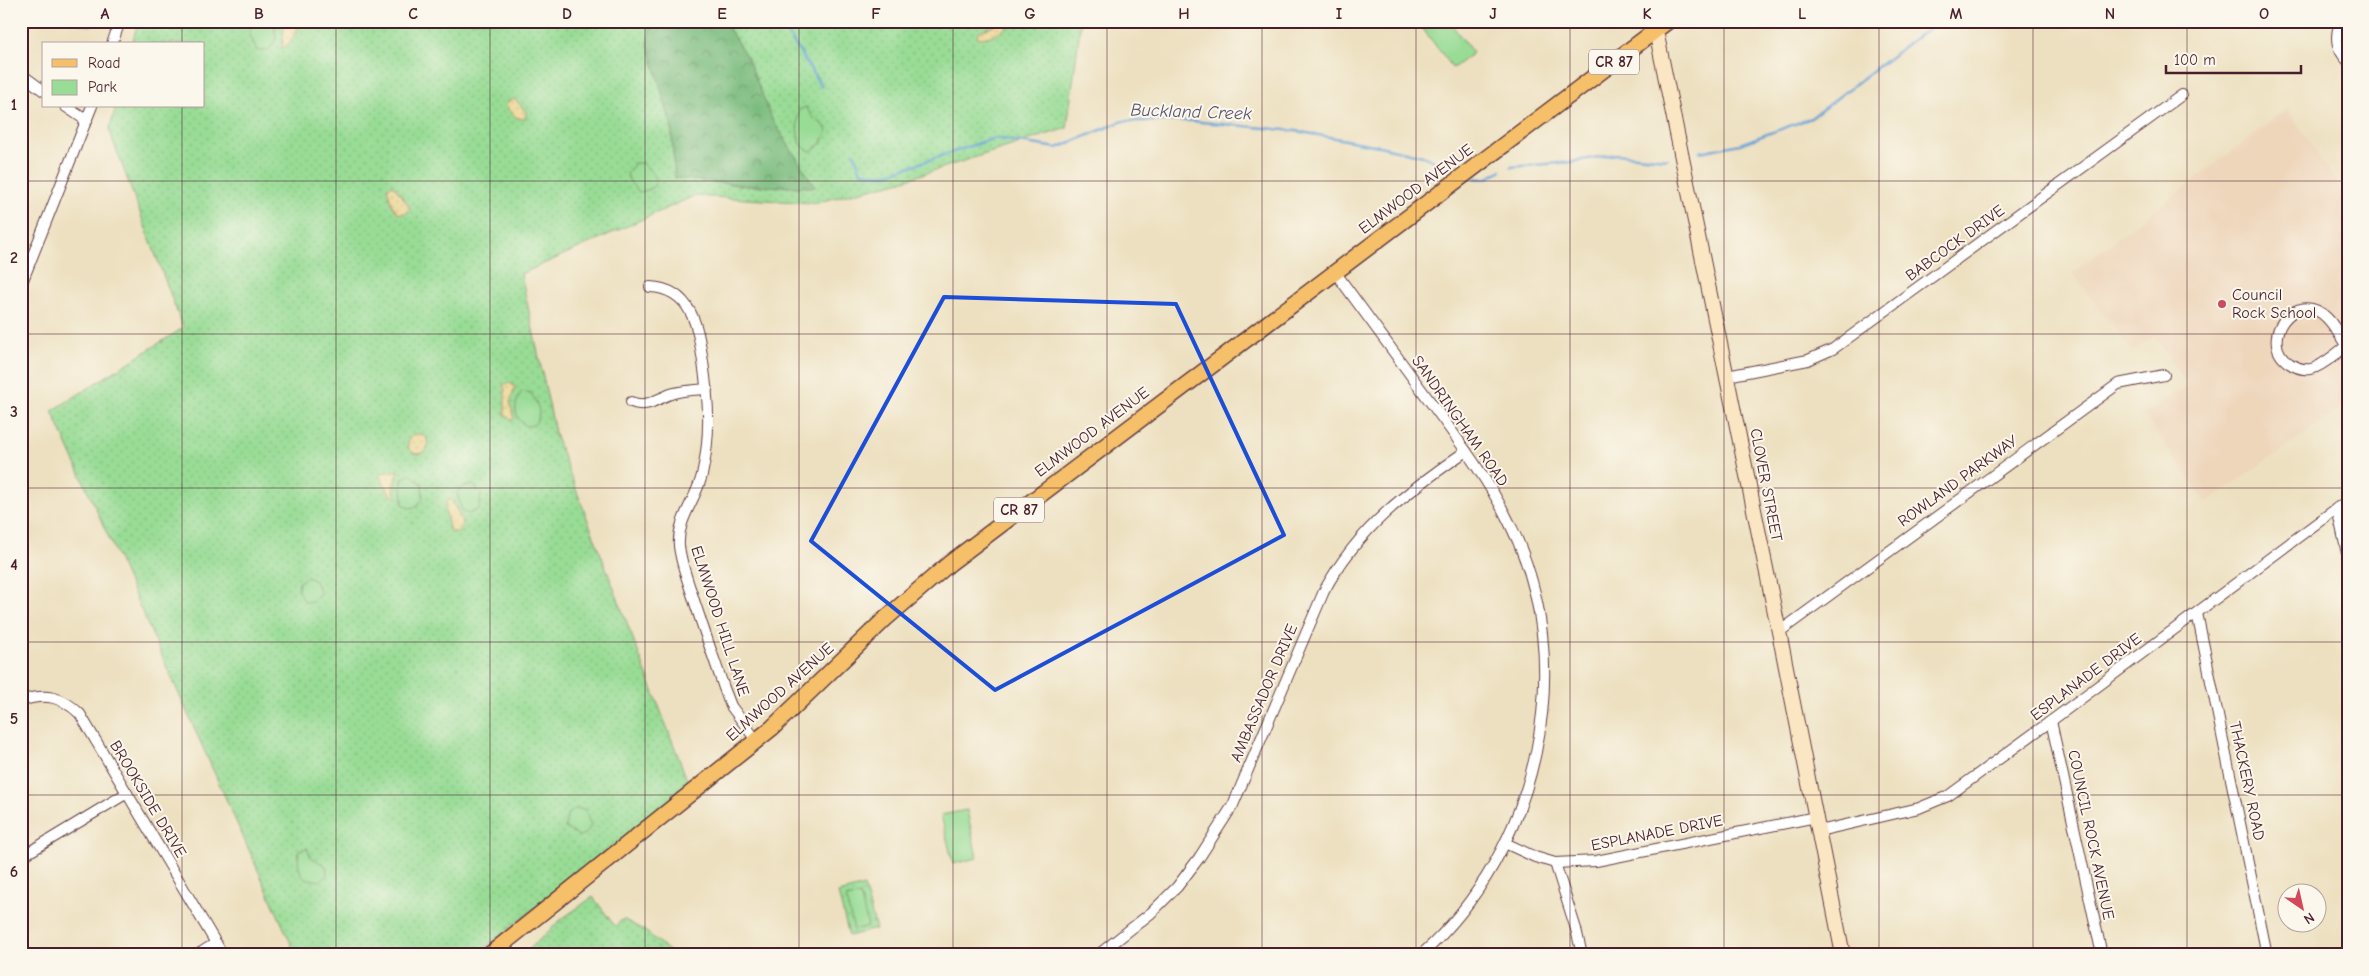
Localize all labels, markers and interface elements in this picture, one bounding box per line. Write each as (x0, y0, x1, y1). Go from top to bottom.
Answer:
text: A (101, 5, 110, 23)
text: B (254, 5, 264, 23)
text: C (408, 5, 418, 23)
text: D (562, 5, 572, 23)
text: E (717, 5, 727, 23)
text: F (871, 5, 881, 23)
text: G (1024, 5, 1036, 23)
text: H (1178, 5, 1190, 23)
text: I (1336, 5, 1342, 23)
text: J (1489, 5, 1497, 23)
text: K (1642, 5, 1652, 23)
text: L (1798, 5, 1806, 23)
text: M (1950, 5, 1963, 23)
text: N (2105, 5, 2115, 23)
text: O (2259, 5, 2269, 23)
legend (42, 42, 205, 108)
scale bar (2166, 42, 2302, 74)
road number: CR 87 (1589, 50, 1639, 74)
text: 100 m (2174, 51, 2216, 69)
text: Road (88, 54, 120, 72)
text: Park (88, 78, 117, 96)
text: 1 (11, 96, 17, 114)
water label: Buckland Creek (1130, 99, 1252, 125)
street label: ELMWOOD AVENUE (1355, 140, 1477, 238)
street label: BABCOCK DRIVE (1902, 201, 2008, 285)
text: 2 (10, 249, 18, 267)
place label: Council Rock School (2232, 286, 2316, 322)
marker: Council Rock School (2216, 298, 2228, 310)
street label: SANDRINGHAM ROAD (1408, 352, 1512, 490)
street label: ELMWOOD AVENUE (1031, 383, 1153, 481)
text: 3 (10, 403, 18, 421)
street label: CLOVER STREET (1746, 427, 1786, 544)
street label: ROWLAND PARKWAY (1895, 431, 2022, 530)
road number: CR 87 (994, 498, 1044, 522)
street label: ELMWOOD HILL LANE (687, 544, 753, 699)
text: 4 (10, 556, 18, 574)
street label: AMBASSADOR DRIVE (1227, 621, 1301, 765)
street label: ESPLANADE DRIVE (2027, 629, 2145, 724)
street label: ELMWOOD AVENUE (723, 639, 838, 745)
text: 5 (10, 710, 18, 728)
street label: THACKERY ROAD (2226, 720, 2268, 842)
street label: BROOKSIDE DRIVE (106, 737, 190, 861)
street label: COUNCIL ROCK AVENUE (2064, 748, 2118, 922)
street label: ESPLANADE DRIVE (1590, 811, 1725, 855)
text: 6 (10, 863, 18, 881)
north arrow (2276, 884, 2326, 934)
text: N (2300, 909, 2318, 928)

